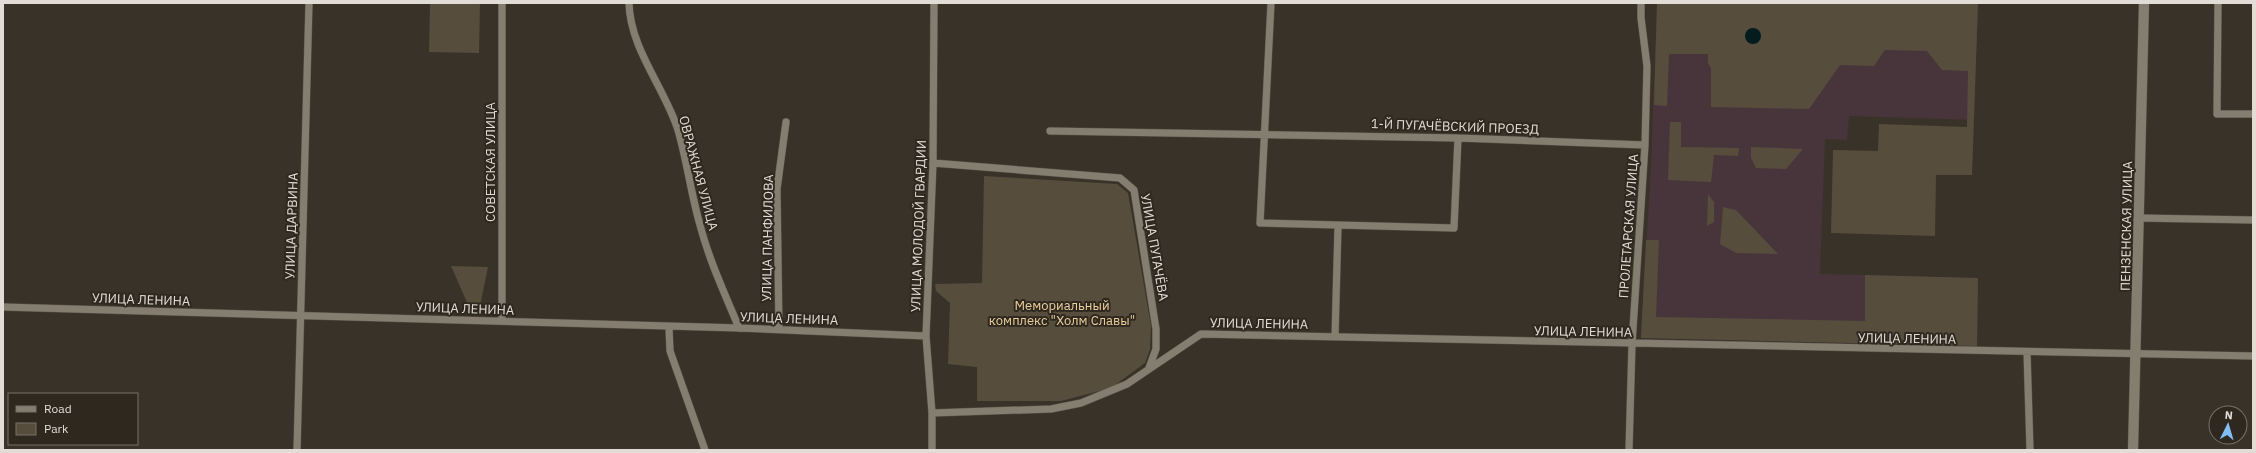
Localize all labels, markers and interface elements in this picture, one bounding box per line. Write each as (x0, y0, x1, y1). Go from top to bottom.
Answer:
street label: СОВЕТСКАЯ УЛИЦА (482, 101, 499, 222)
street label: ОВРАЖНАЯ УЛИЦА (675, 114, 722, 233)
street label: 1-Й ПУГАЧЁВСКИЙ ПРОЕЗД (1371, 115, 1540, 138)
street label: УЛИЦА МОЛОДОЙ ГВАРДИИ (907, 140, 930, 312)
street label: ПРОЛЕТАРСКАЯ УЛИЦА (1615, 153, 1642, 299)
street label: ПЕНЗЕНСКАЯ УЛИЦА (2117, 160, 2136, 291)
street label: УЛИЦА ДАРВИНА (281, 172, 302, 280)
street label: УЛИЦА ПАНФИЛОВА (758, 173, 777, 302)
street label: УЛИЦА ПУГАЧЁВА (1137, 192, 1172, 303)
street label: УЛИЦА ЛЕНИНА (91, 289, 191, 310)
park label: Мемориальный комплекс "Холм Славы" (989, 297, 1135, 329)
street label: УЛИЦА ЛЕНИНА (415, 298, 515, 319)
street label: УЛИЦА ЛЕНИНА (739, 308, 839, 329)
street label: УЛИЦА ЛЕНИНА (1210, 314, 1309, 333)
street label: УЛИЦА ЛЕНИНА (1534, 322, 1633, 341)
street label: УЛИЦА ЛЕНИНА (1858, 329, 1957, 348)
legend (8, 393, 138, 445)
text: Road (44, 401, 72, 416)
north arrow (2208, 405, 2248, 445)
text: N (2224, 408, 2233, 422)
text: Park (44, 421, 69, 436)

